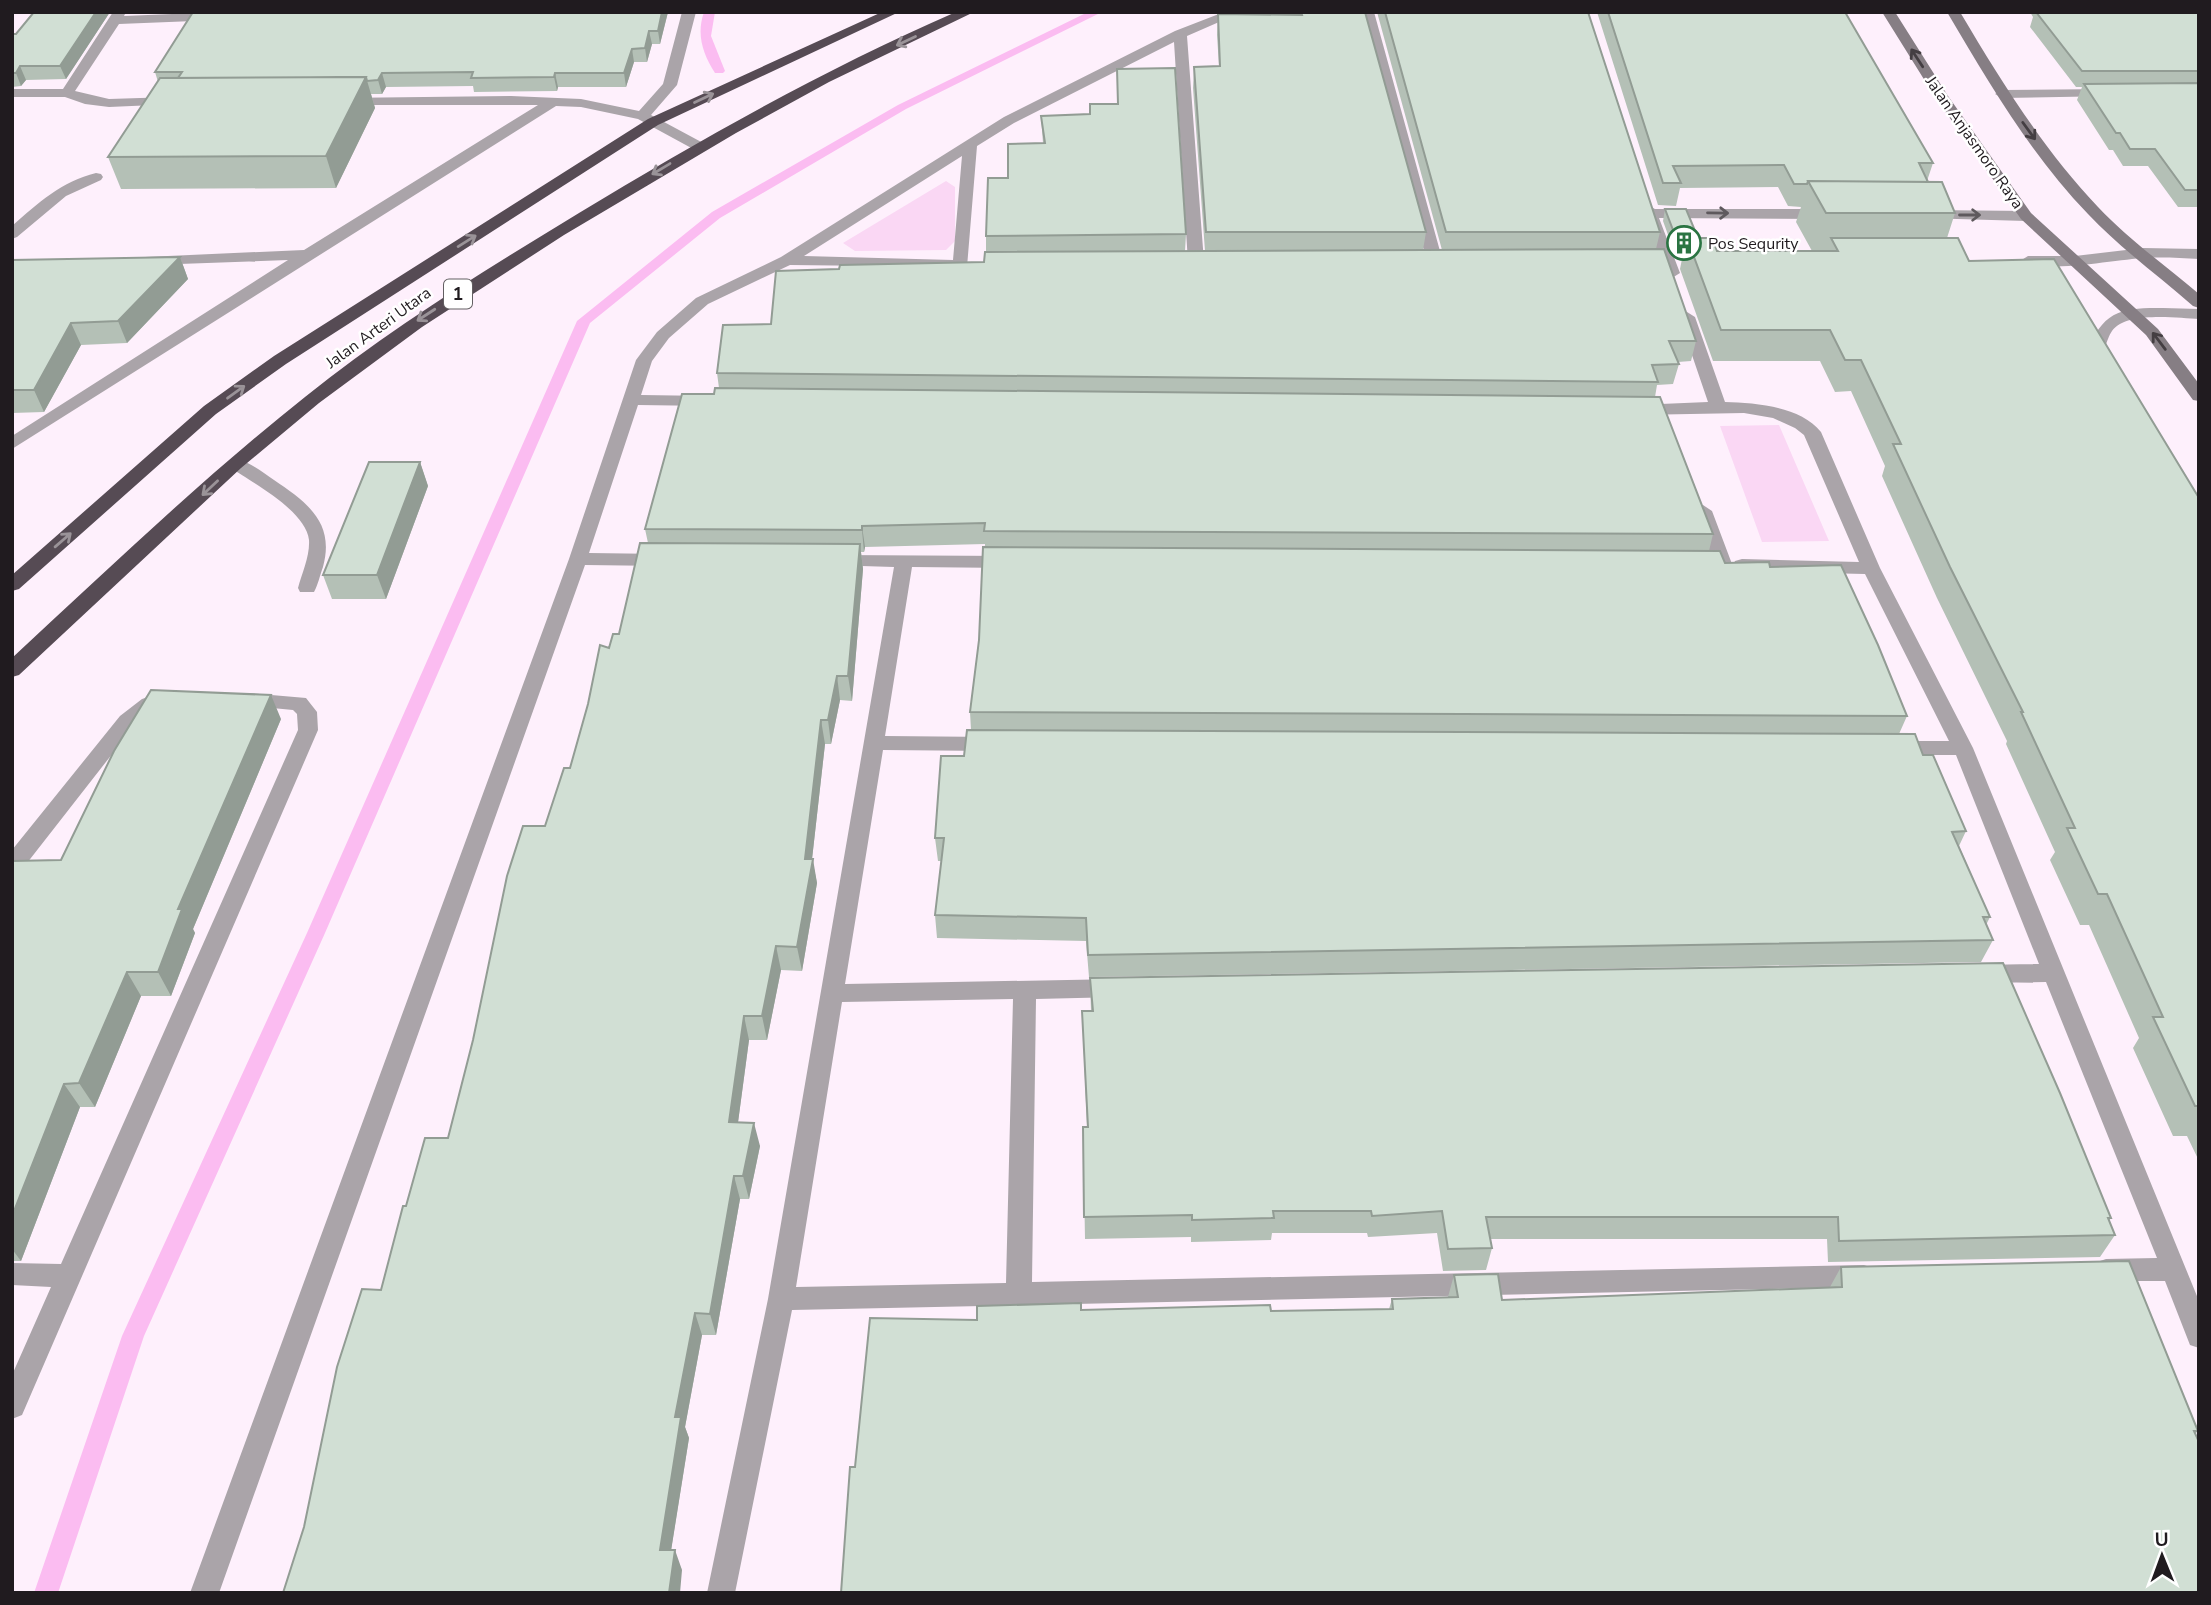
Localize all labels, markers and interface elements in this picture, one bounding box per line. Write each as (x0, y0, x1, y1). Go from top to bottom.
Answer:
one-way arrow (895, 35, 916, 48)
one-way arrow (1910, 48, 1924, 68)
street label: Jalan Anjasmoro Raya (1919, 71, 2028, 213)
one-way arrow (693, 91, 714, 104)
one-way arrow (2021, 122, 2036, 141)
one-way arrow (652, 163, 672, 177)
one-way arrow (1706, 206, 1729, 220)
one-way arrow (1958, 208, 1981, 222)
building icon: Pos Sequrity (1665, 224, 1703, 262)
one-way arrow (457, 233, 477, 247)
place label: Pos Sequrity (1708, 233, 1799, 255)
road number: 1 (444, 280, 472, 308)
street label: Jalan Arteri Utara (321, 282, 436, 374)
one-way arrow (417, 308, 436, 322)
one-way arrow (2151, 332, 2166, 350)
one-way arrow (226, 384, 245, 399)
one-way arrow (202, 479, 219, 496)
one-way arrow (54, 532, 72, 548)
north arrow (2127, 1521, 2197, 1591)
text: U (2154, 1527, 2169, 1553)

